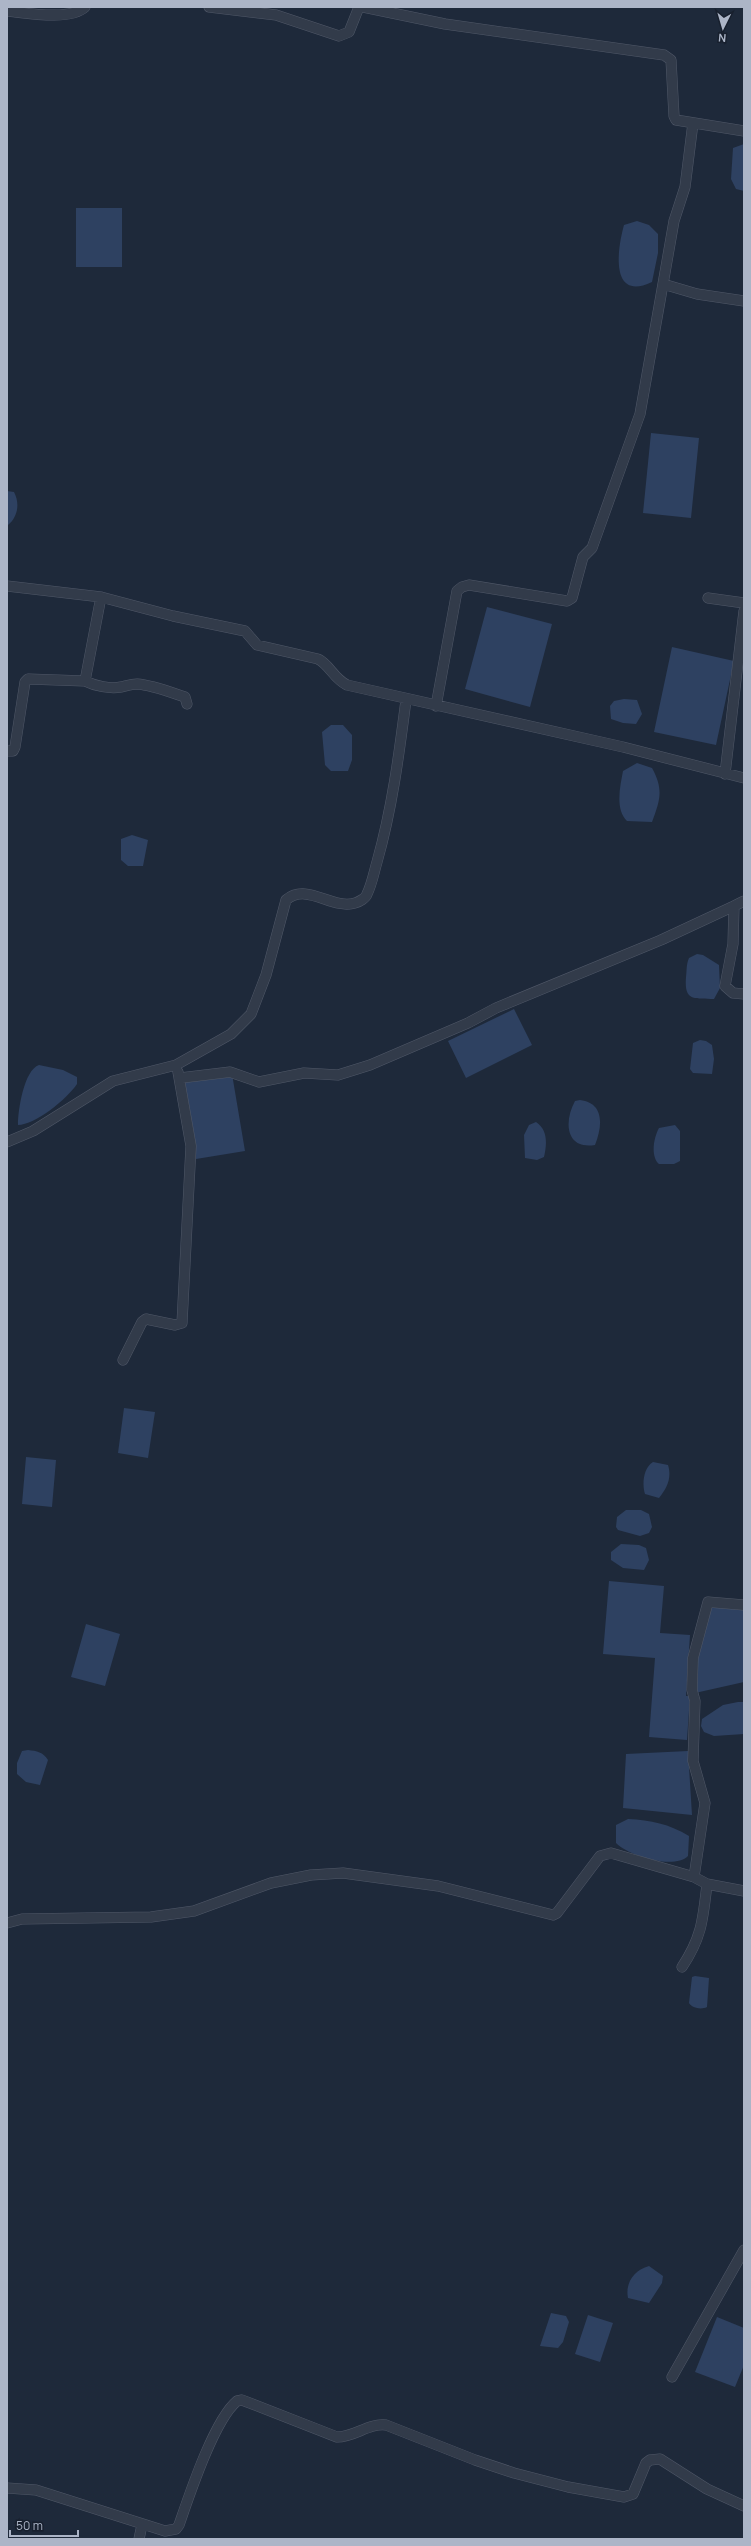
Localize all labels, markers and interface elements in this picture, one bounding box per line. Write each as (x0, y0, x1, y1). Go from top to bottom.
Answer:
north arrow (703, 8, 743, 48)
text: N (717, 31, 727, 46)
scale bar (10, 2512, 78, 2538)
text: 50 m (16, 2517, 43, 2534)

